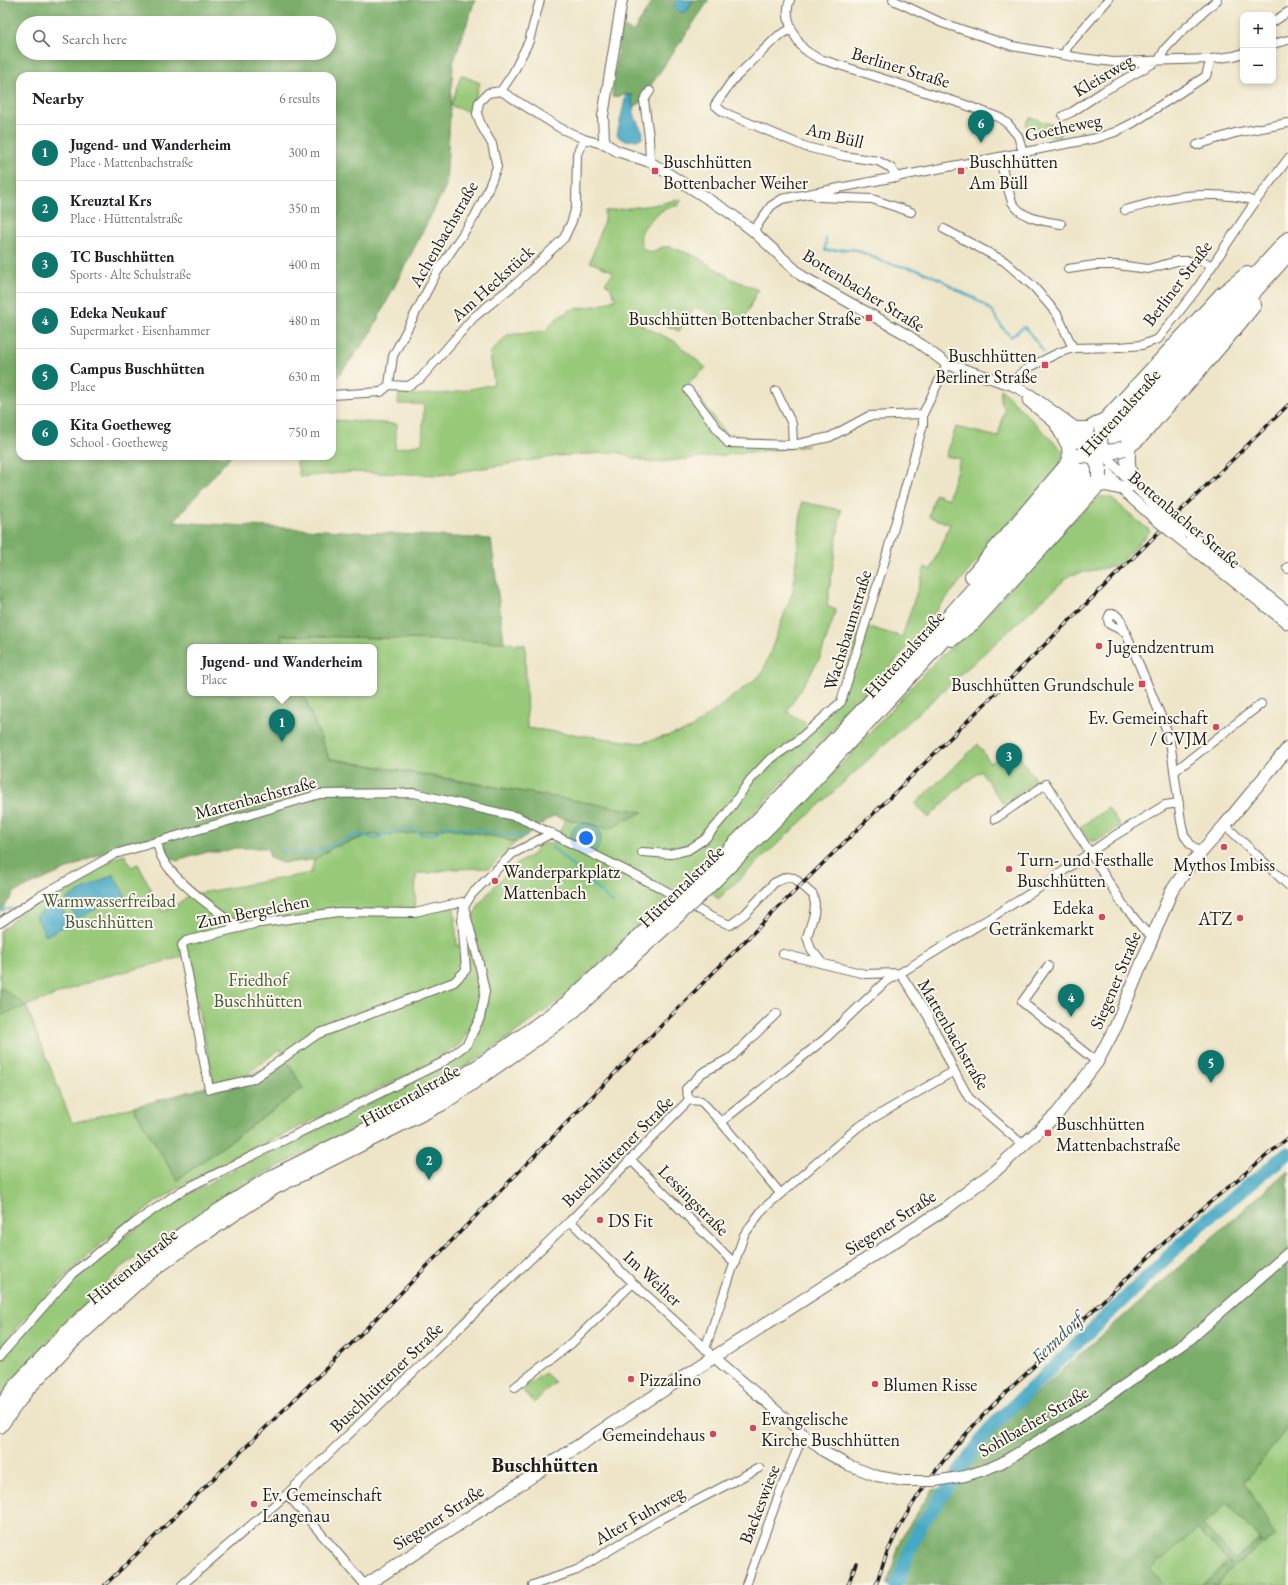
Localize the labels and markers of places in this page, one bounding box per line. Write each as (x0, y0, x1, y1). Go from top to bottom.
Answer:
pin: 6 (968, 110, 994, 143)
place label: Buschhütten Bottenbacher Weiher (663, 150, 808, 194)
place label: Buschhütten Am Büll (968, 150, 1059, 194)
marker: Buschhütten Bottenbacher Weiher (650, 166, 660, 176)
marker: Buschhütten Am Büll (956, 166, 966, 176)
place label: Buschhütten Bottenbacher Straße (628, 307, 861, 330)
marker: Buschhütten Bottenbacher Straße (864, 313, 874, 323)
place label: Buschhütten Berliner Straße (935, 344, 1037, 388)
marker: Buschhütten Berliner Straße (1040, 360, 1050, 370)
place label: Jugendzentrum (1105, 635, 1215, 658)
marker: Jugendzentrum (1094, 641, 1104, 651)
place label: Buschhütten Grundschule (951, 673, 1134, 696)
marker: Buschhütten Grundschule (1137, 679, 1147, 689)
place label: Ev. Gemeinschaft / CVJM (1088, 706, 1208, 750)
pin: 1 (269, 709, 295, 742)
marker: Ev. Gemeinschaft / CVJM (1211, 722, 1221, 732)
pin: 3 (996, 743, 1022, 776)
marker: Mythos Imbiss (1219, 842, 1229, 852)
place label: Turn- und Festhalle Buschhütten (1017, 848, 1154, 892)
place label: Mythos Imbiss (1173, 853, 1275, 876)
place label: Wanderparkplatz Mattenbach (503, 860, 620, 904)
marker: Turn- und Festhalle Buschhütten (1004, 864, 1014, 874)
marker: Wanderparkplatz Mattenbach (490, 876, 500, 886)
place label: Edeka Getränkemarkt (989, 896, 1095, 940)
place label: ATZ (1197, 907, 1232, 930)
marker: Edeka Getränkemarkt (1097, 912, 1107, 922)
marker: ATZ (1235, 913, 1245, 923)
pin: 4 (1058, 984, 1084, 1017)
pin: 5 (1198, 1050, 1224, 1083)
place label: Buschhütten Mattenbachstraße (1056, 1112, 1180, 1156)
marker: Buschhütten Mattenbachstraße (1043, 1128, 1053, 1138)
pin: 2 (416, 1147, 442, 1180)
place label: DS Fit (608, 1209, 653, 1232)
marker: DS Fit (595, 1215, 605, 1225)
place label: Pizzalino (639, 1368, 701, 1391)
place label: Blumen Risse (883, 1373, 977, 1396)
marker: Pizzalino (626, 1374, 636, 1384)
marker: Blumen Risse (870, 1379, 880, 1389)
place label: Evangelische Kirche Buschhütten (761, 1407, 900, 1451)
place label: Gemeindehaus (602, 1423, 705, 1446)
marker: Evangelische Kirche Buschhütten (748, 1423, 758, 1433)
marker: Gemeindehaus (708, 1429, 718, 1439)
place label: Ev. Gemeinschaft Langenau (262, 1483, 382, 1527)
marker: Ev. Gemeinschaft Langenau (249, 1499, 259, 1509)

